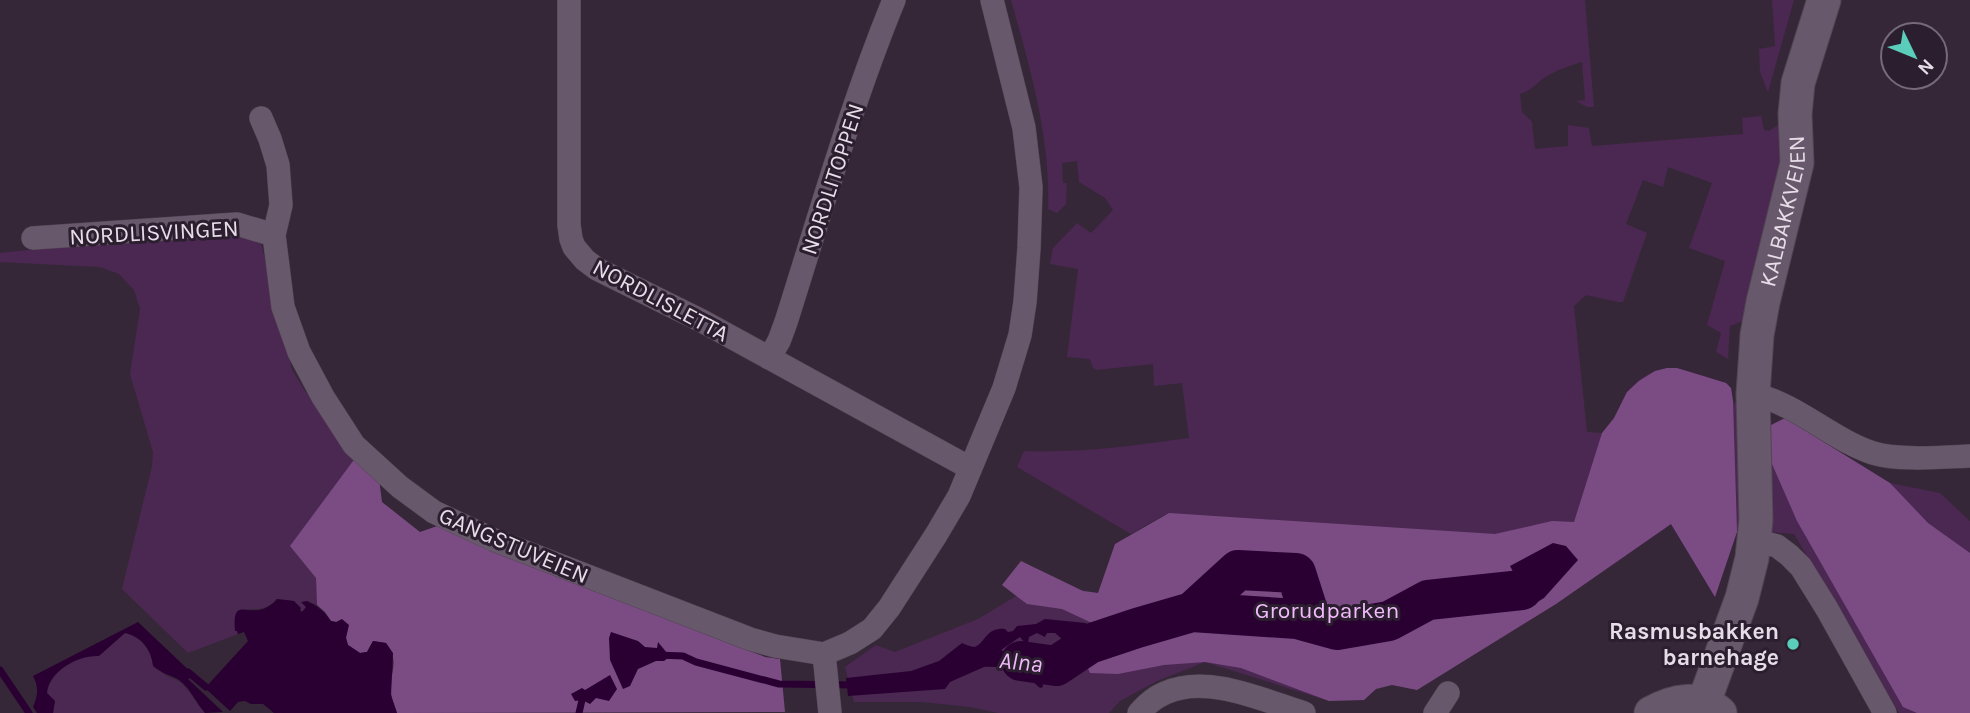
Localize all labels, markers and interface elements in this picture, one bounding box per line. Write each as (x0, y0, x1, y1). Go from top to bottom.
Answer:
north arrow (1879, 21, 1949, 91)
text: N (1913, 54, 1938, 79)
street label: NORDLITOPPEN (795, 100, 870, 258)
street label: KALBAKKVEIEN (1754, 135, 1811, 290)
street label: NORDLISVINGEN (69, 215, 239, 250)
street label: NORDLISLETTA (588, 253, 733, 348)
street label: GANGSTUVEIEN (435, 502, 593, 589)
park label: Grorudparken (1255, 597, 1399, 624)
place label: Rasmusbakken barnehage (1609, 618, 1779, 671)
marker: Rasmusbakken barnehage (1785, 636, 1801, 652)
water label: Alna (998, 646, 1044, 678)

